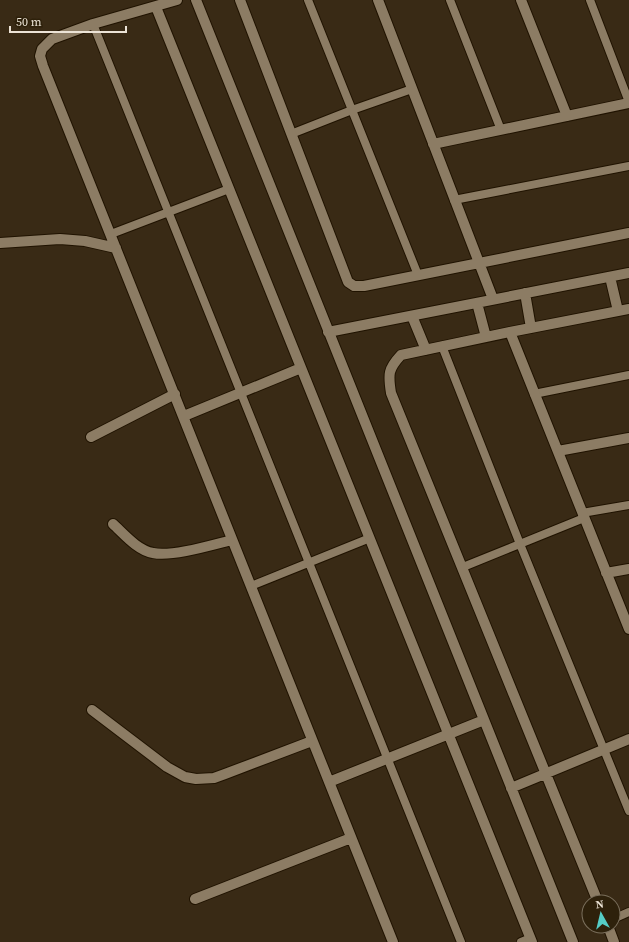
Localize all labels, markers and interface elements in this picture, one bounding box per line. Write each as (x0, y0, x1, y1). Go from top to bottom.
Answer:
scale bar (10, 8, 126, 34)
text: 50 m (16, 14, 42, 30)
north arrow (581, 894, 621, 934)
text: N (595, 897, 605, 913)

